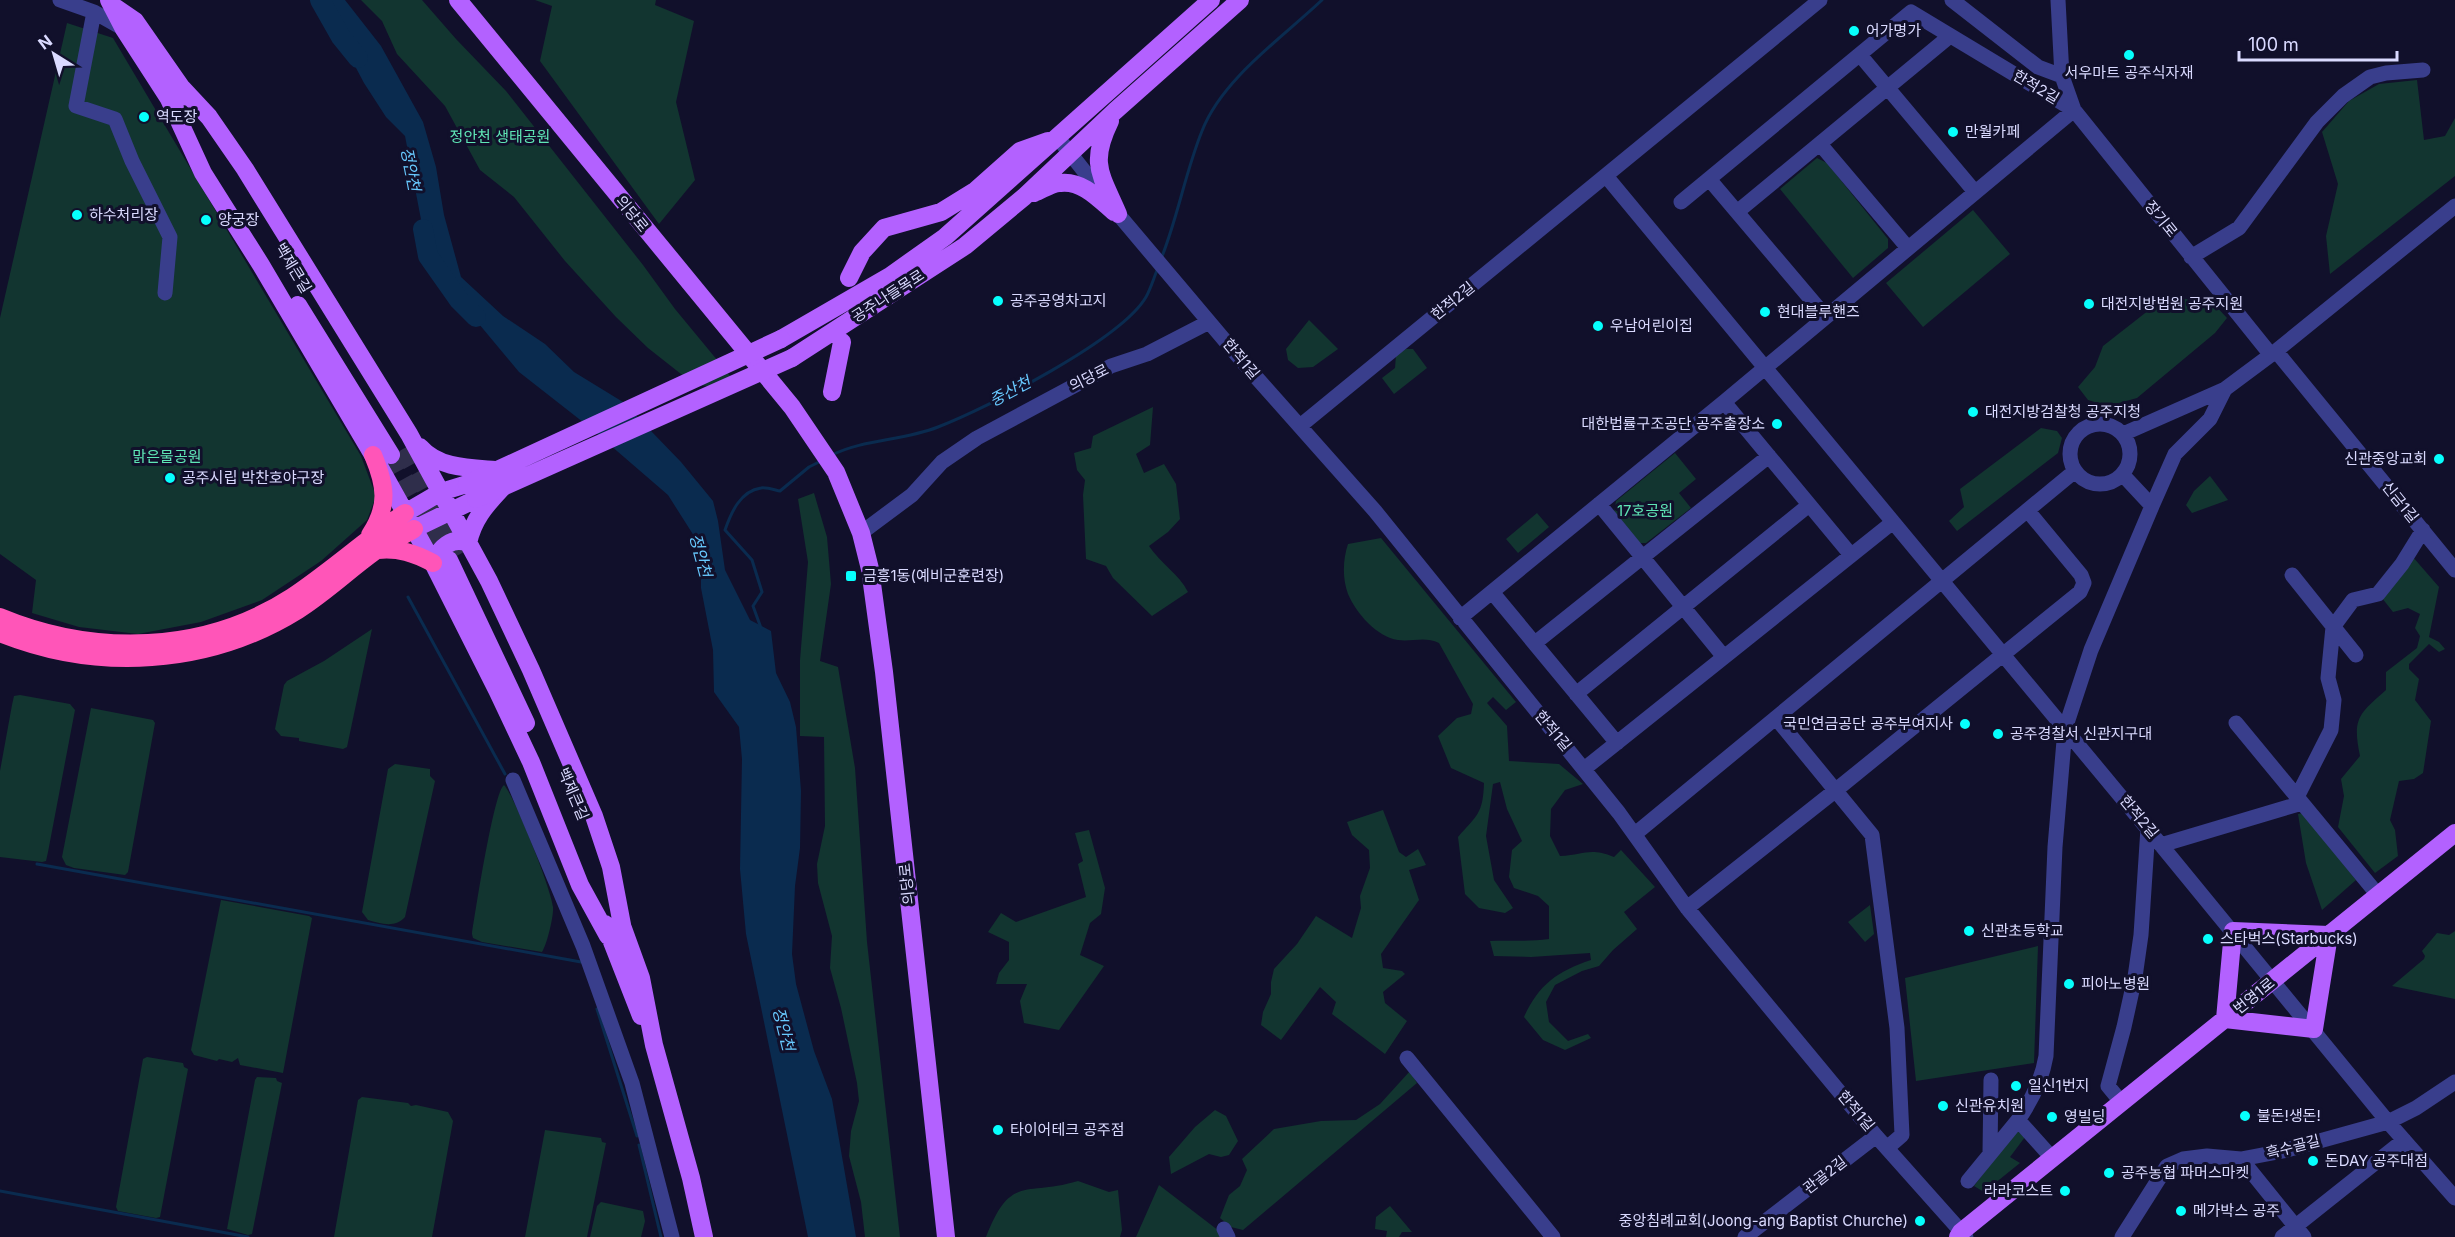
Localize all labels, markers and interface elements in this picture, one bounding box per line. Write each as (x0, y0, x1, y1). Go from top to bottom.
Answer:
place label: 어가명가 (1866, 21, 1921, 40)
north arrow (24, 24, 84, 84)
marker: 어가명가 (1847, 24, 1861, 38)
scale bar (2239, 24, 2396, 62)
text: N (34, 30, 56, 54)
text: 100 m (2248, 34, 2299, 55)
marker: 서우마트 공주식자재 (2122, 48, 2136, 62)
place label: 서우마트 공주식자재 (2065, 63, 2193, 82)
street label: 한적2길 (2010, 65, 2063, 108)
place label: 역도장 (156, 107, 198, 126)
marker: 역도장 (137, 110, 151, 124)
place label: 만월카페 (1965, 122, 2020, 141)
marker: 만월카페 (1946, 125, 1960, 139)
park label: 정안천 생태공원 (450, 127, 550, 146)
water label: 정안천 (397, 145, 425, 195)
street label: 의당로 (612, 192, 653, 236)
street label: 장기로 (2141, 197, 2182, 241)
place label: 하수처리장 (89, 205, 158, 224)
marker: 하수처리장 (70, 208, 84, 222)
place label: 양궁장 (218, 210, 260, 229)
marker: 양궁장 (199, 213, 213, 227)
street label: 백제큰길 (271, 239, 316, 296)
street label: 공주나들목로 (848, 265, 928, 326)
street label: 한적2길 (1427, 277, 1478, 324)
place label: 공주공영차고지 (1010, 291, 1107, 310)
marker: 공주공영차고지 (991, 294, 1005, 308)
place label: 대전지방법원 공주지원 (2101, 294, 2243, 313)
marker: 대전지방법원 공주지원 (2082, 297, 2096, 311)
place label: 현대블루핸즈 (1777, 302, 1860, 321)
marker: 현대블루핸즈 (1758, 305, 1772, 319)
place label: 우남어린이집 (1610, 316, 1693, 335)
marker: 우남어린이집 (1591, 319, 1605, 333)
street label: 한적1길 (1219, 334, 1264, 383)
street label: 의당로 (1066, 360, 1112, 395)
water label: 중산천 (986, 371, 1036, 410)
place label: 대전지방검찰청 공주지청 (1985, 402, 2141, 421)
marker: 대전지방검찰청 공주지청 (1966, 405, 1980, 419)
place label: 대한법률구조공단 공주출장소 (1581, 414, 1765, 433)
marker: 대한법률구조공단 공주출장소 (1770, 417, 1784, 431)
park label: 맑은물공원 (132, 447, 202, 466)
place label: 신관중앙교회 (2344, 449, 2427, 468)
marker: 신관중앙교회 (2432, 452, 2446, 466)
place label: 공주시립 박찬호야구장 (182, 468, 324, 487)
marker: 공주시립 박찬호야구장 (163, 471, 177, 485)
street label: 신금1길 (2378, 477, 2423, 526)
park label: 17호공원 (1617, 501, 1673, 520)
water label: 정안천 (686, 531, 717, 581)
place label: 금흥1동(예비군훈련장) (863, 566, 1004, 585)
marker: 금흥1동(예비군훈련장) (844, 569, 858, 583)
street label: 한적1길 (1531, 706, 1576, 755)
place label: 국민연금공단 공주부여지사 (1783, 714, 1953, 733)
marker: 국민연금공단 공주부여지사 (1958, 717, 1972, 731)
place label: 공주경찰서 신관지구대 (2010, 724, 2152, 743)
marker: 공주경찰서 신관지구대 (1991, 727, 2005, 741)
street label: 백제큰길 (554, 765, 593, 823)
street label: 한적2길 (2116, 791, 2163, 842)
street label: 의당로 (895, 862, 918, 906)
place label: 신관초등학교 (1981, 921, 2064, 940)
marker: 신관초등학교 (1962, 924, 1976, 938)
place label: 스타벅스(Starbucks) (2220, 929, 2358, 948)
marker: 스타벅스(Starbucks) (2201, 932, 2215, 946)
street label: 번영1로 (2229, 973, 2278, 1018)
place label: 피아노병원 (2081, 974, 2150, 993)
marker: 피아노병원 (2062, 977, 2076, 991)
water label: 정안천 (769, 1005, 800, 1055)
place label: 일신1번지 (2028, 1076, 2089, 1095)
marker: 일신1번지 (2009, 1079, 2023, 1093)
street label: 한적1길 (1834, 1086, 1879, 1135)
place label: 신관유치원 (1955, 1096, 2024, 1115)
marker: 신관유치원 (1936, 1099, 1950, 1113)
place label: 불돈!생돈! (2257, 1106, 2321, 1125)
place label: 영빌딩 (2064, 1107, 2105, 1126)
marker: 불돈!생돈! (2238, 1109, 2252, 1123)
marker: 영빌딩 (2045, 1110, 2059, 1124)
place label: 타이어테크 공주점 (1010, 1120, 1125, 1139)
marker: 타이어테크 공주점 (991, 1123, 1005, 1137)
street label: 흑수골길 (2264, 1131, 2322, 1162)
place label: 돈DAY 공주대점 (2325, 1151, 2428, 1170)
street label: 관골2길 (1799, 1152, 1850, 1198)
marker: 돈DAY 공주대점 (2306, 1154, 2320, 1168)
place label: 공주농협 파머스마켓 (2121, 1163, 2249, 1182)
marker: 공주농협 파머스마켓 (2102, 1166, 2116, 1180)
place label: 라라코스트 (1984, 1181, 2053, 1200)
marker: 라라코스트 (2058, 1184, 2072, 1198)
place label: 메가박스 공주 (2193, 1201, 2280, 1220)
marker: 메가박스 공주 (2174, 1204, 2188, 1218)
place label: 중앙침례교회(Joong-ang Baptist Churche) (1619, 1211, 1908, 1230)
marker: 중앙침례교회(Joong-ang Baptist Churche) (1913, 1214, 1927, 1228)

